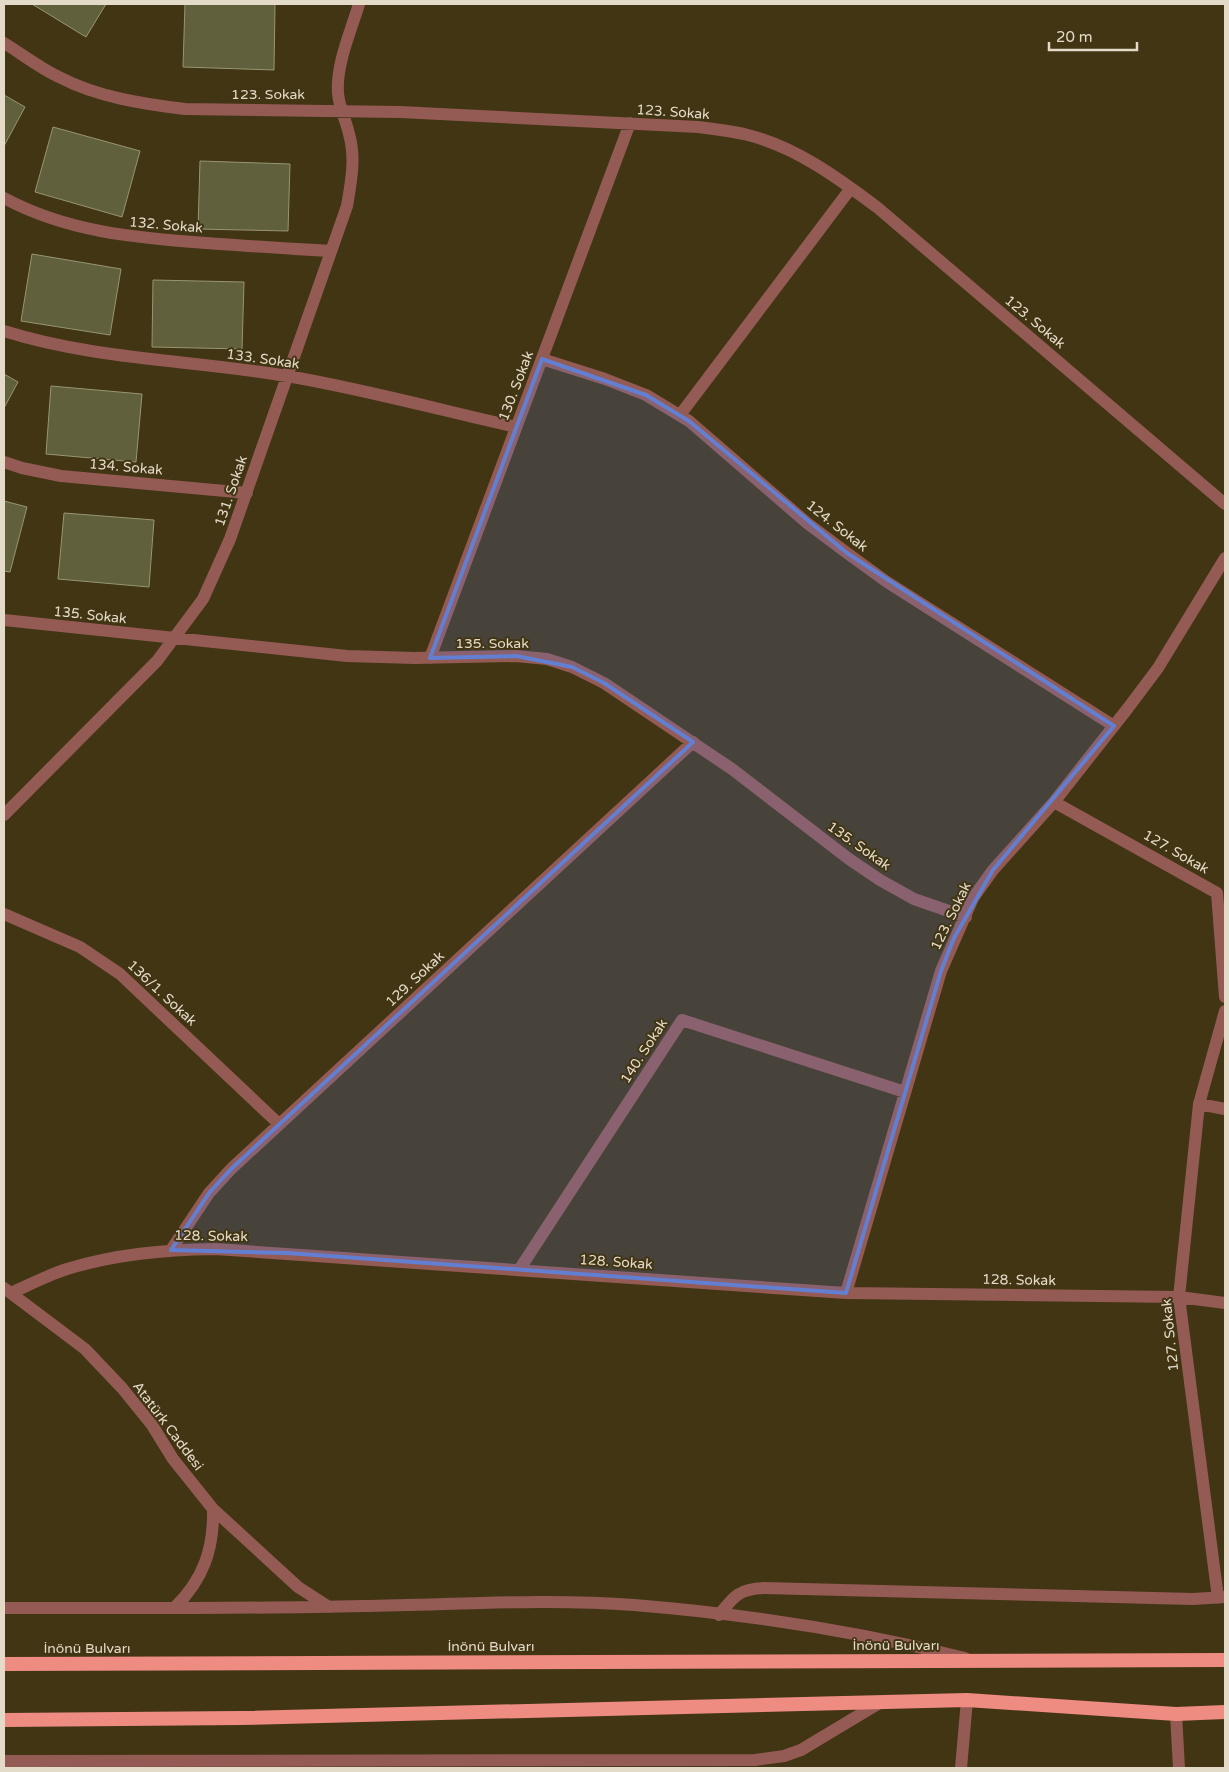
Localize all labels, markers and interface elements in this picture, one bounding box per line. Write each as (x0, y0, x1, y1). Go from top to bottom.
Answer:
scale bar (1049, 20, 1136, 52)
text: 20 m (1056, 28, 1093, 46)
street label: 123. Sokak (231, 86, 305, 103)
street label: 123. Sokak (636, 101, 711, 123)
street label: 132. Sokak (129, 213, 204, 237)
street label: 123. Sokak (1001, 292, 1069, 352)
street label: 133. Sokak (225, 345, 301, 373)
street label: 130. Sokak (495, 348, 537, 423)
street label: 131. Sokak (211, 453, 251, 529)
street label: 134. Sokak (89, 455, 164, 479)
street label: 124. Sokak (803, 497, 872, 556)
street label: 135. Sokak (52, 603, 128, 627)
street label: 135. Sokak (455, 635, 529, 652)
street label: 135. Sokak (824, 818, 894, 874)
street label: 127. Sokak (1140, 826, 1212, 878)
street label: 123. Sokak (927, 879, 975, 953)
street label: 129. Sokak (382, 947, 448, 1010)
street label: 136/1. Sokak (124, 957, 201, 1030)
street label: 140. Sokak (617, 1015, 671, 1087)
street label: 128. Sokak (174, 1227, 248, 1245)
street label: 128. Sokak (579, 1251, 654, 1273)
street label: 128. Sokak (982, 1271, 1056, 1289)
street label: 127. Sokak (1158, 1297, 1182, 1372)
street label: Atatürk Caddesi (129, 1378, 207, 1474)
street label: İnönü Bulvarı (852, 1637, 940, 1654)
street label: İnönü Bulvarı (447, 1638, 535, 1655)
street label: İnönü Bulvarı (43, 1640, 131, 1657)

